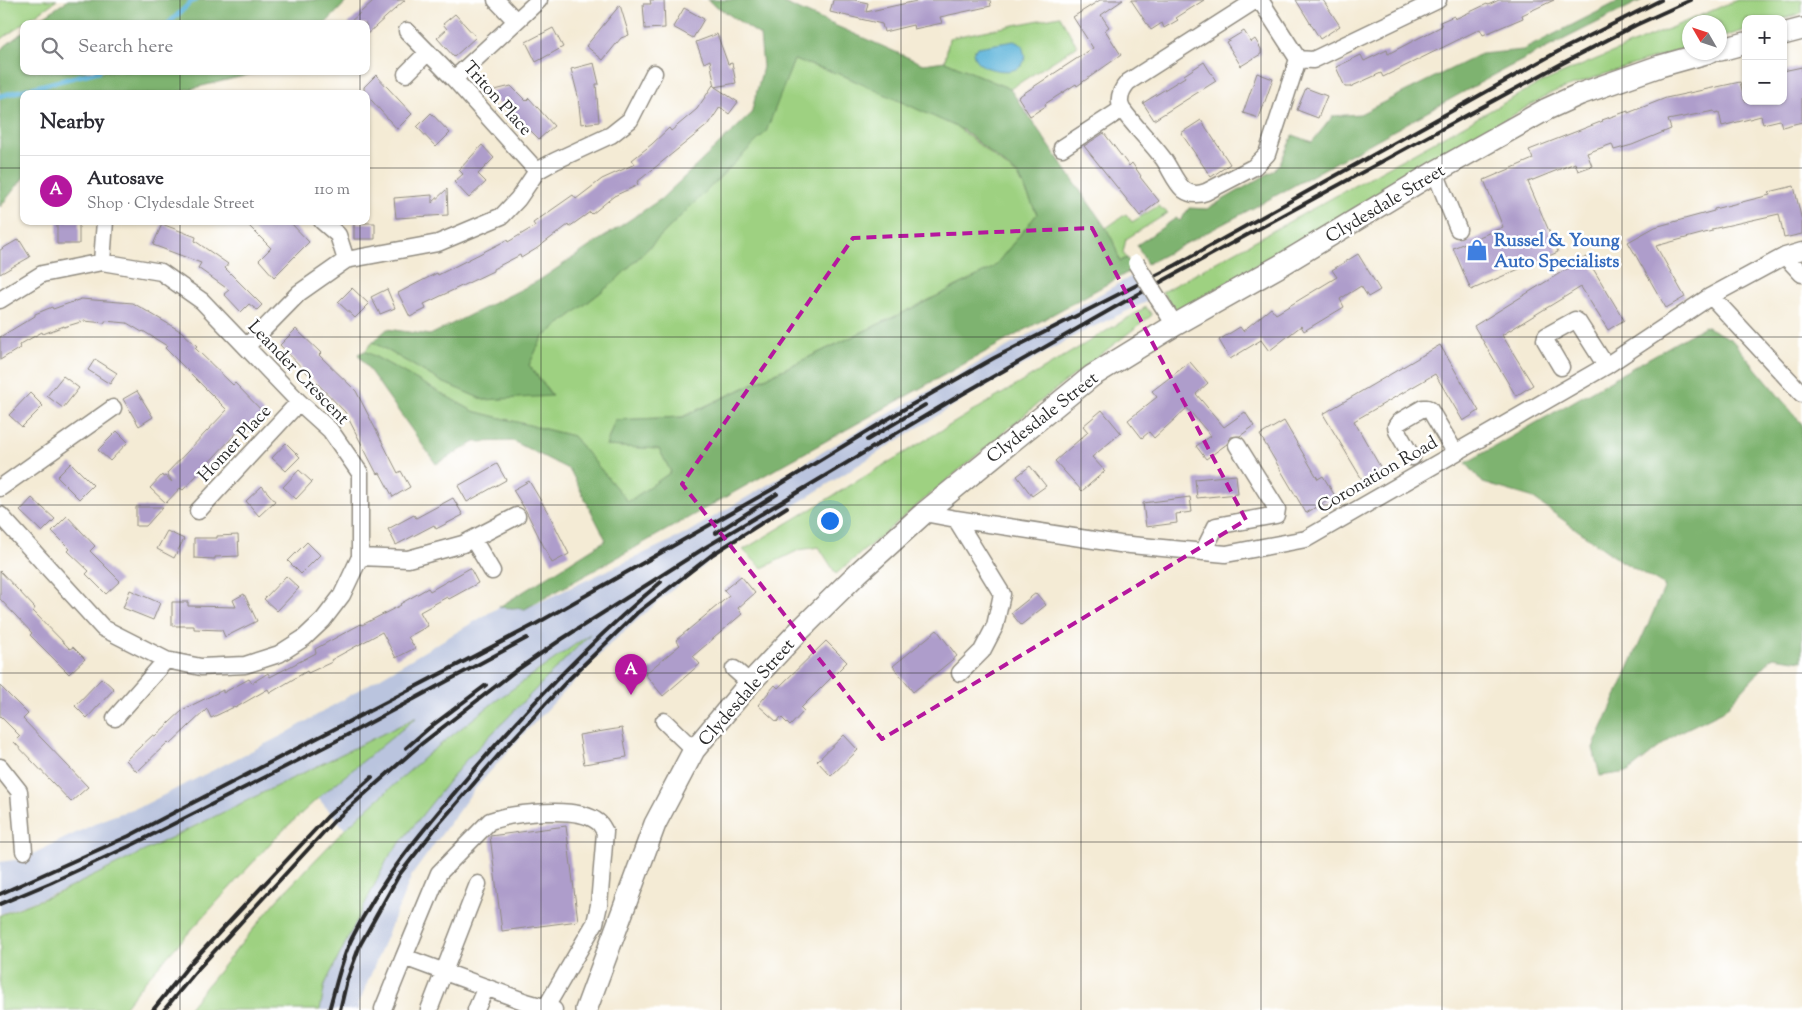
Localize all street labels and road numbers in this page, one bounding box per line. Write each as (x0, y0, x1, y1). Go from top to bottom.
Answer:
street label: Triton Place (456, 56, 537, 143)
street label: Clydesdale Street (1321, 159, 1451, 251)
street label: Leander Crescent (241, 315, 354, 432)
street label: Clydesdale Street (982, 367, 1105, 471)
street label: Homer Place (193, 400, 278, 489)
street label: Coronation Road (1313, 431, 1443, 521)
street label: Clydesdale Street (693, 634, 802, 753)

